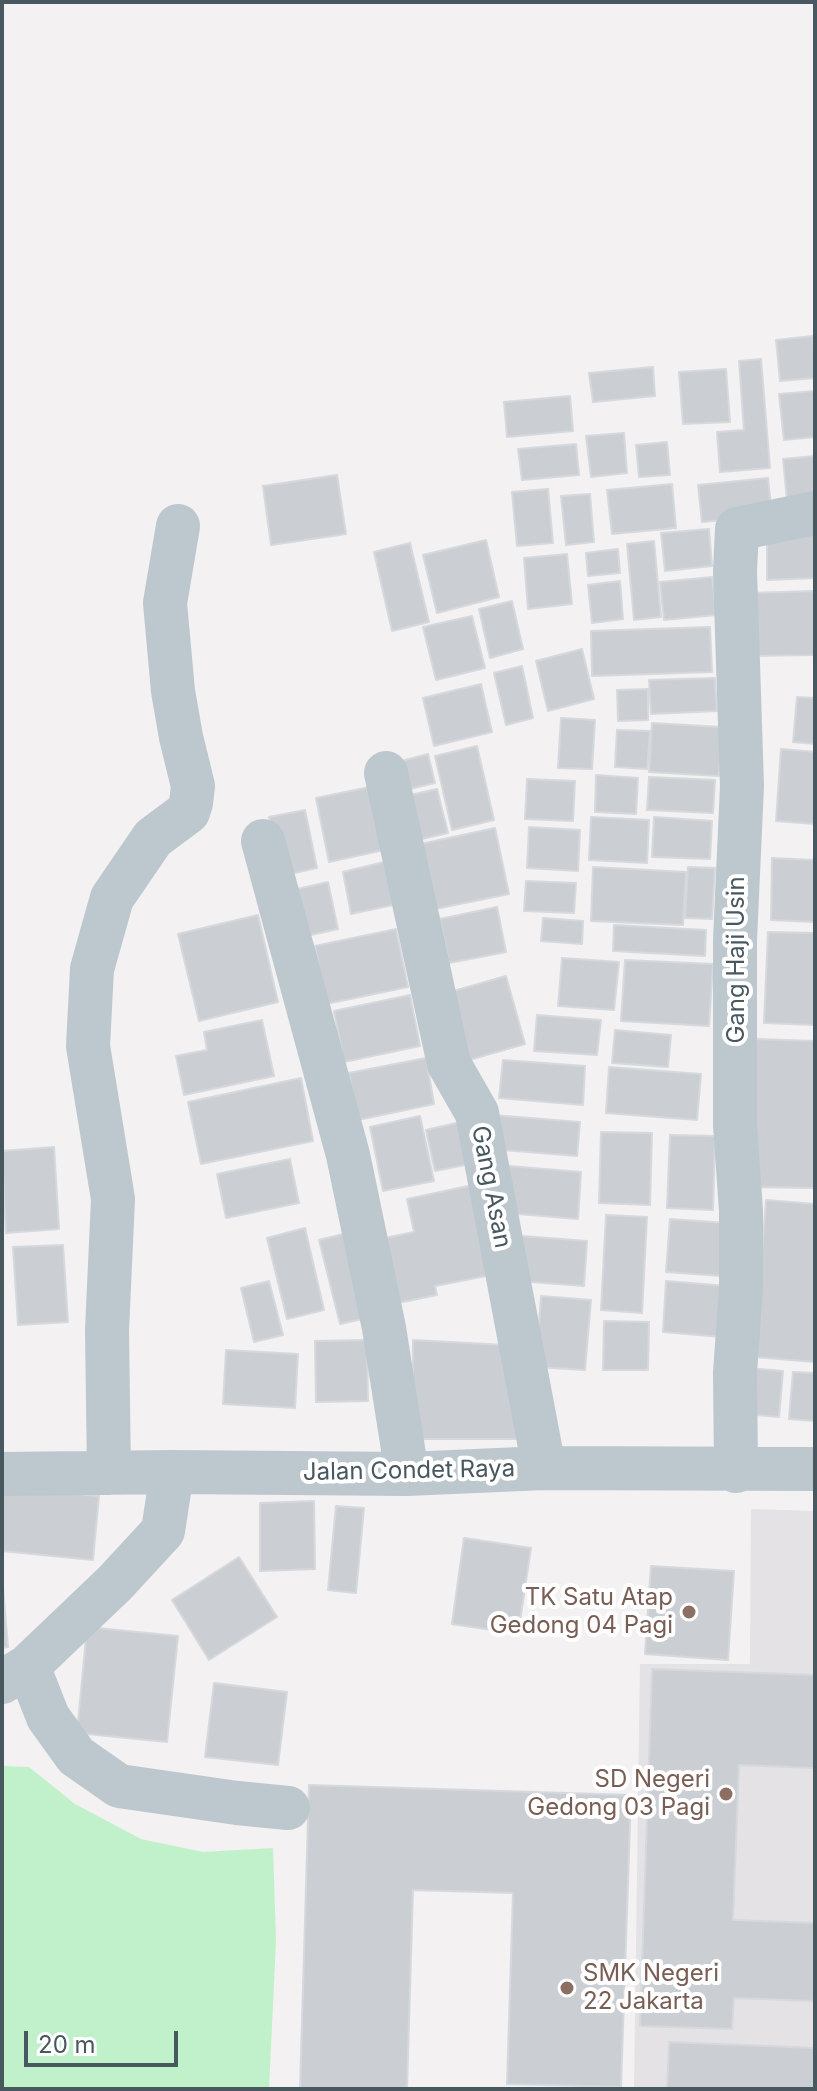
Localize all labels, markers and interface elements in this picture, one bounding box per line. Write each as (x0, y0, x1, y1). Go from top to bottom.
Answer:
street label: Gang Haji Usin (723, 876, 751, 1044)
street label: Gang Asan (465, 1123, 517, 1251)
street label: Jalan Condet Raya (303, 1455, 515, 1487)
place label: TK Satu Atap Gedong 04 Pagi (490, 1584, 673, 1640)
marker: TK Satu Atap Gedong 04 Pagi (680, 1603, 698, 1621)
place label: SD Negeri Gedong 03 Pagi (527, 1766, 710, 1822)
marker: SD Negeri Gedong 03 Pagi (717, 1785, 735, 1803)
place label: SMK Negeri 22 Jakarta (583, 1960, 719, 2016)
marker: SMK Negeri 22 Jakarta (558, 1979, 576, 1997)
scale bar (28, 2015, 182, 2065)
text: 20 m (38, 2030, 96, 2059)

